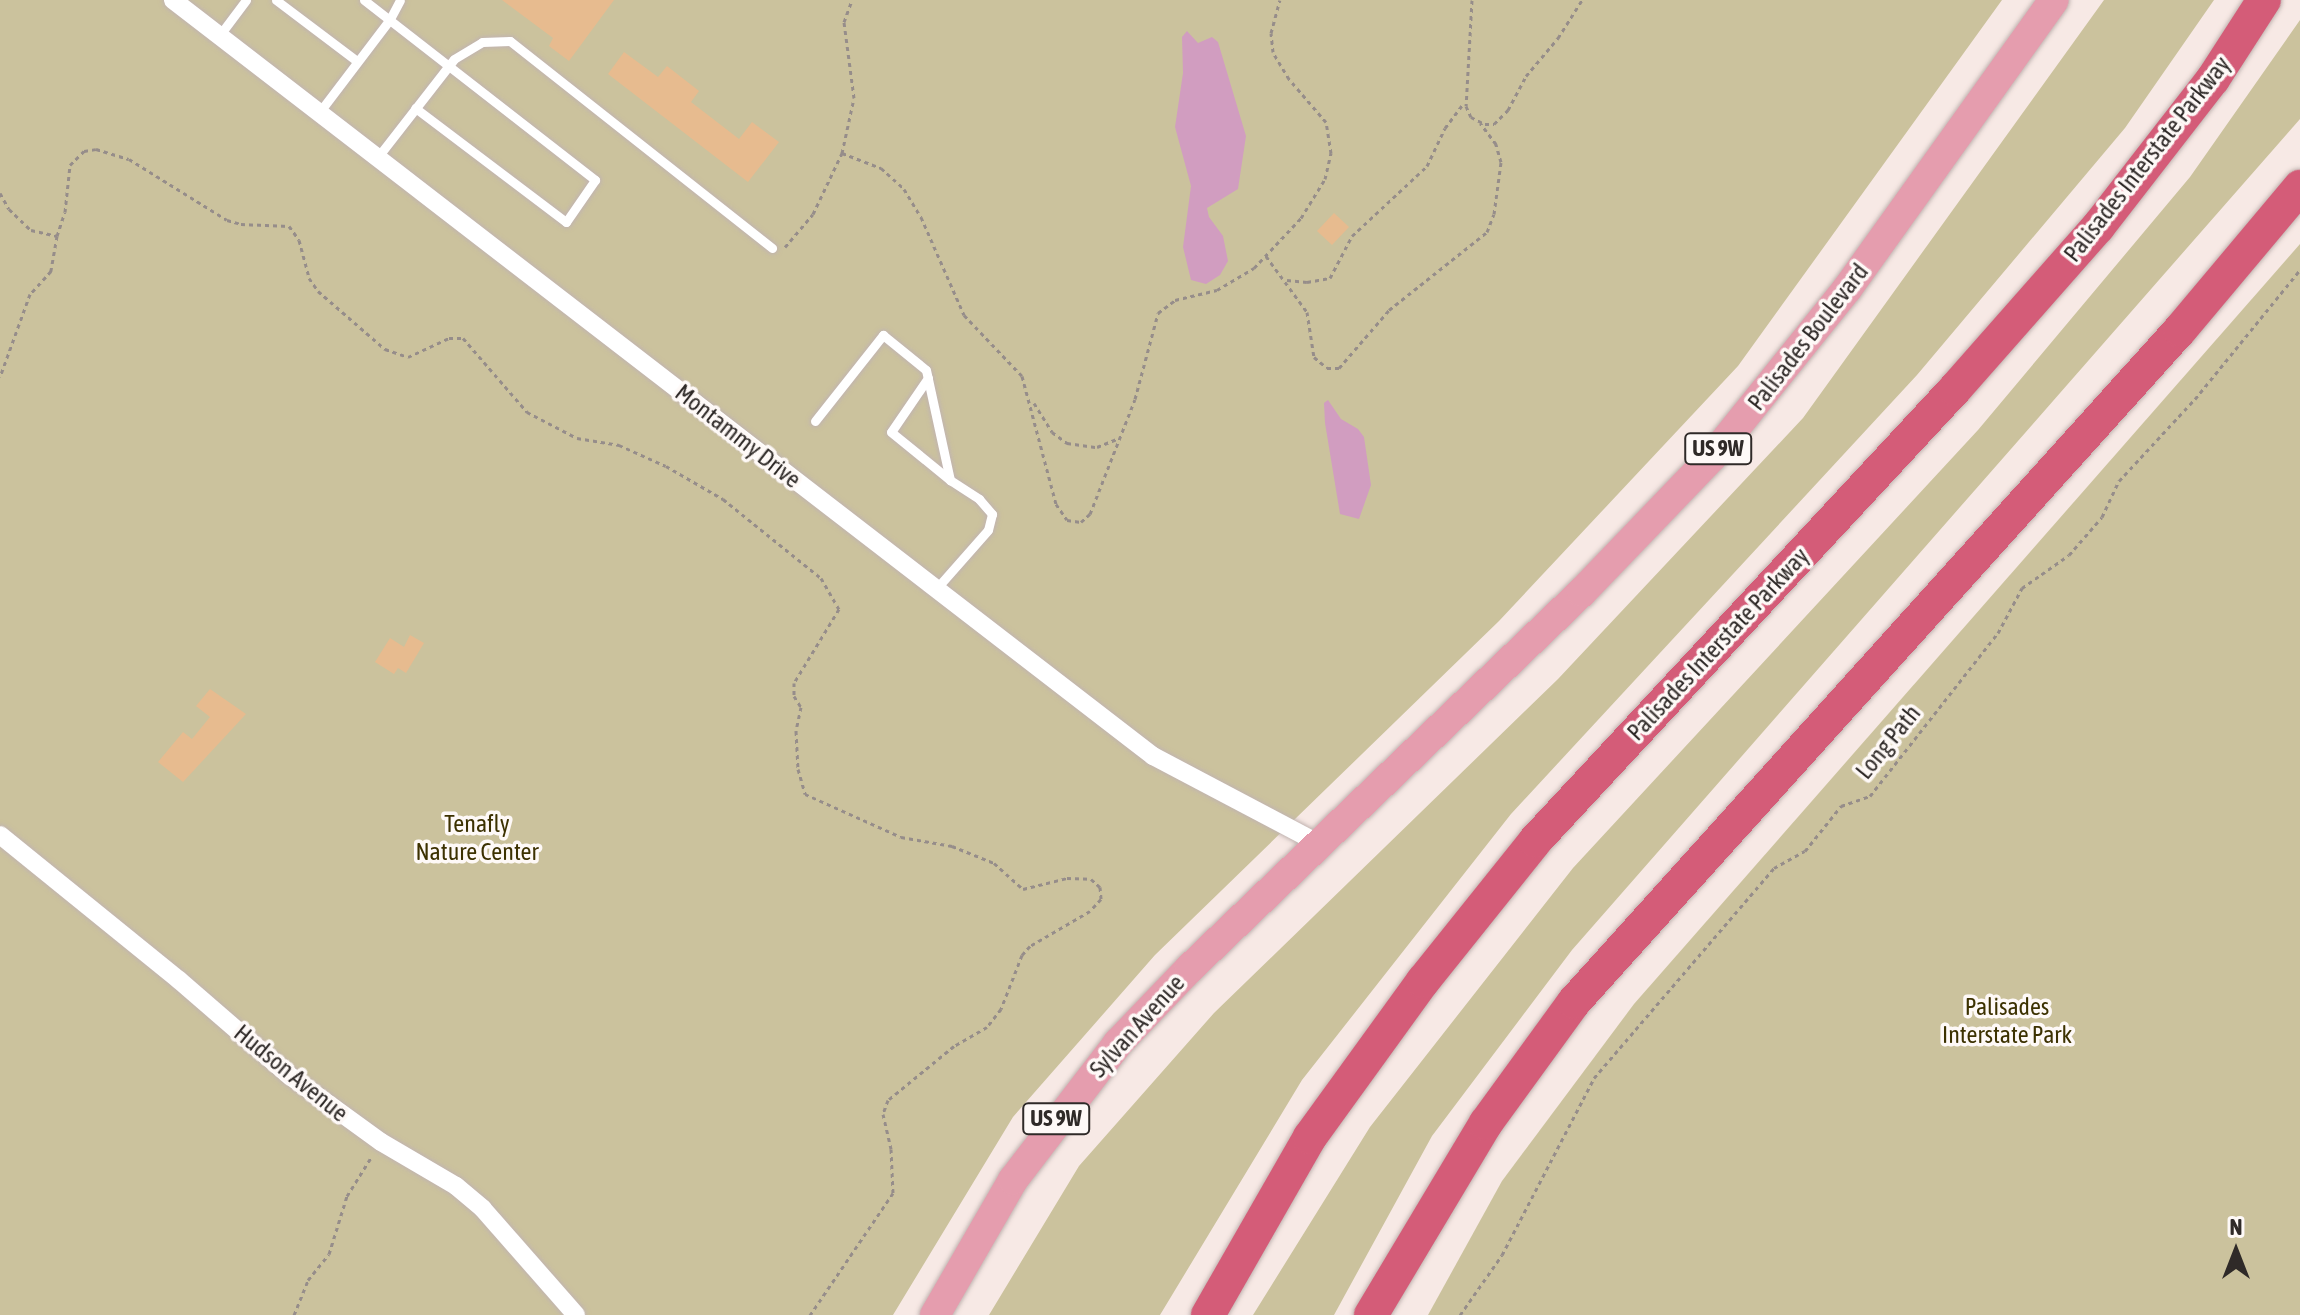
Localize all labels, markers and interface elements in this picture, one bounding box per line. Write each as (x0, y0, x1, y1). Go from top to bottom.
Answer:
street label: Palisades Interstate Parkway (2058, 50, 2236, 268)
street label: Palisades Boulevard (1742, 258, 1874, 416)
street label: Montammy Drive (669, 378, 807, 494)
road number: US 9W (1684, 431, 1752, 467)
street label: Palisades Interstate Parkway (1621, 542, 1815, 746)
street label: Long Path (1849, 699, 1927, 785)
park label: Tenafly Nature Center (415, 810, 539, 866)
street label: Sylvan Avenue (1083, 969, 1191, 1083)
park label: Palisades Interstate Park (1942, 993, 2072, 1049)
street label: Hudson Avenue (228, 1018, 354, 1128)
road number: US 9W (1022, 1101, 1090, 1137)
north arrow (2196, 1211, 2276, 1291)
text: N (2230, 1214, 2242, 1240)

